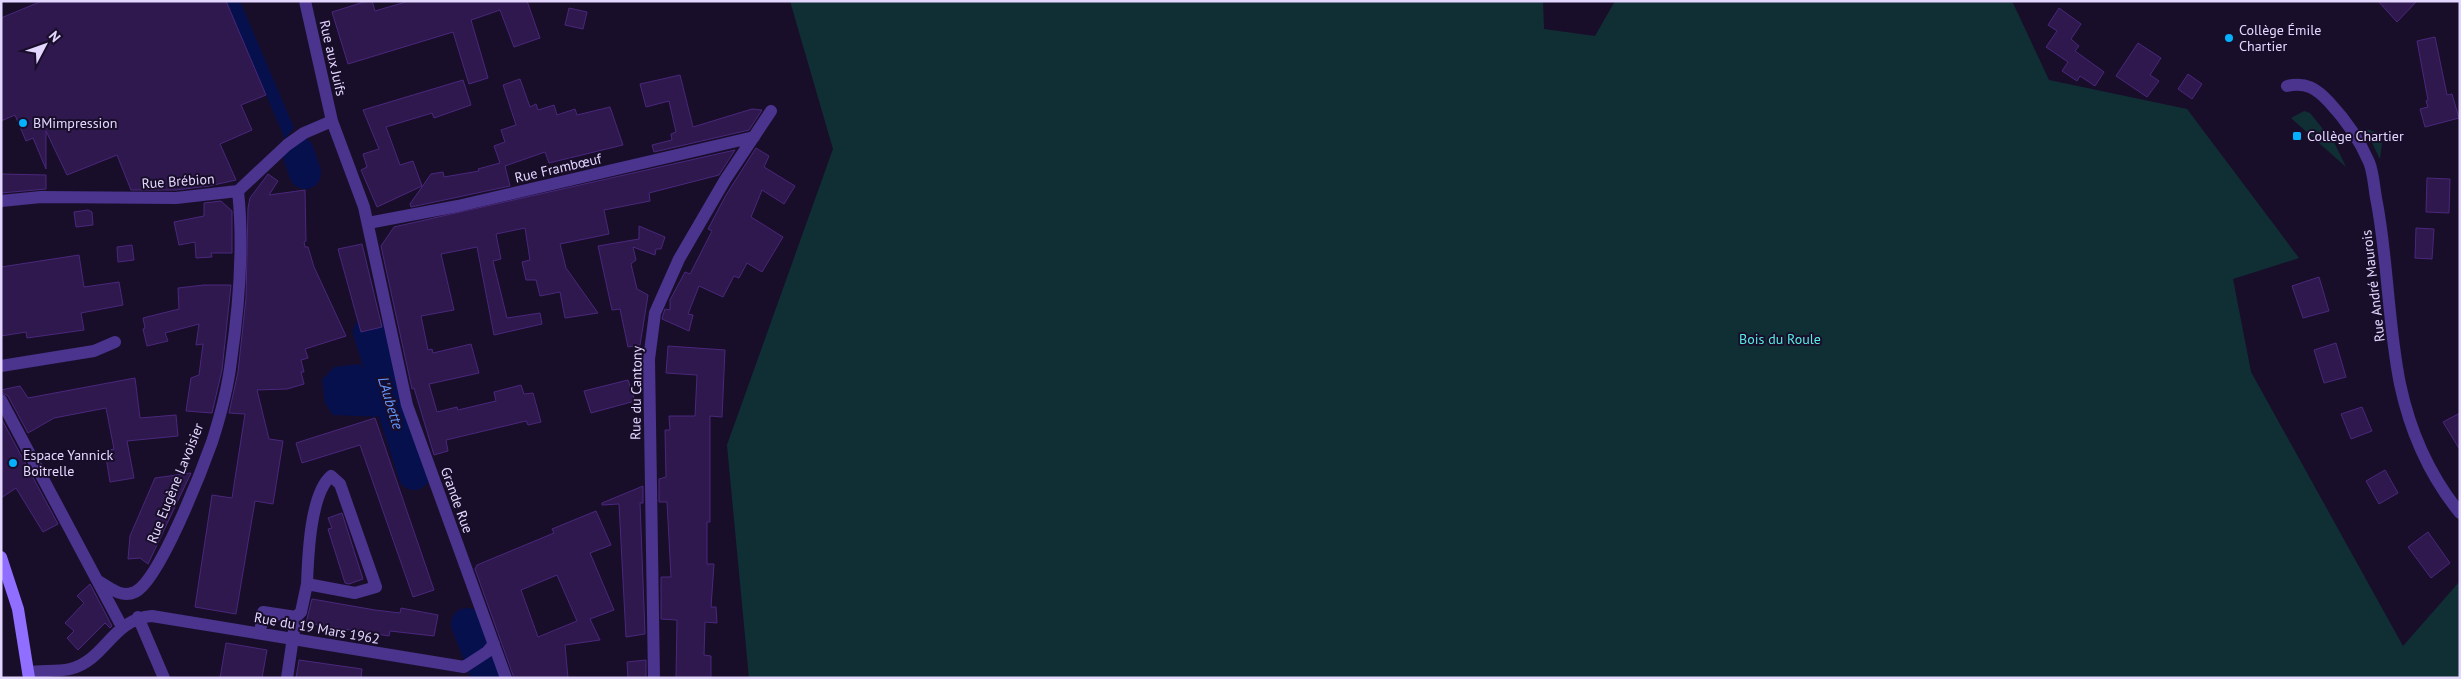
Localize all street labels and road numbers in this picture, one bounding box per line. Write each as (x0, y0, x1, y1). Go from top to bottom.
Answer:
street label: Rue aux Juifs (316, 18, 350, 98)
street label: Rue Frambœuf (513, 149, 604, 187)
street label: Rue Brébion (141, 169, 215, 193)
street label: Rue André Maurois (2357, 229, 2389, 343)
street label: Rue du Cantony (626, 345, 646, 440)
street label: Rue Eugène Lavoisier (143, 420, 207, 546)
street label: Grande Rue (437, 464, 477, 536)
street label: Rue du 19 Mars 1962 (253, 608, 381, 648)

